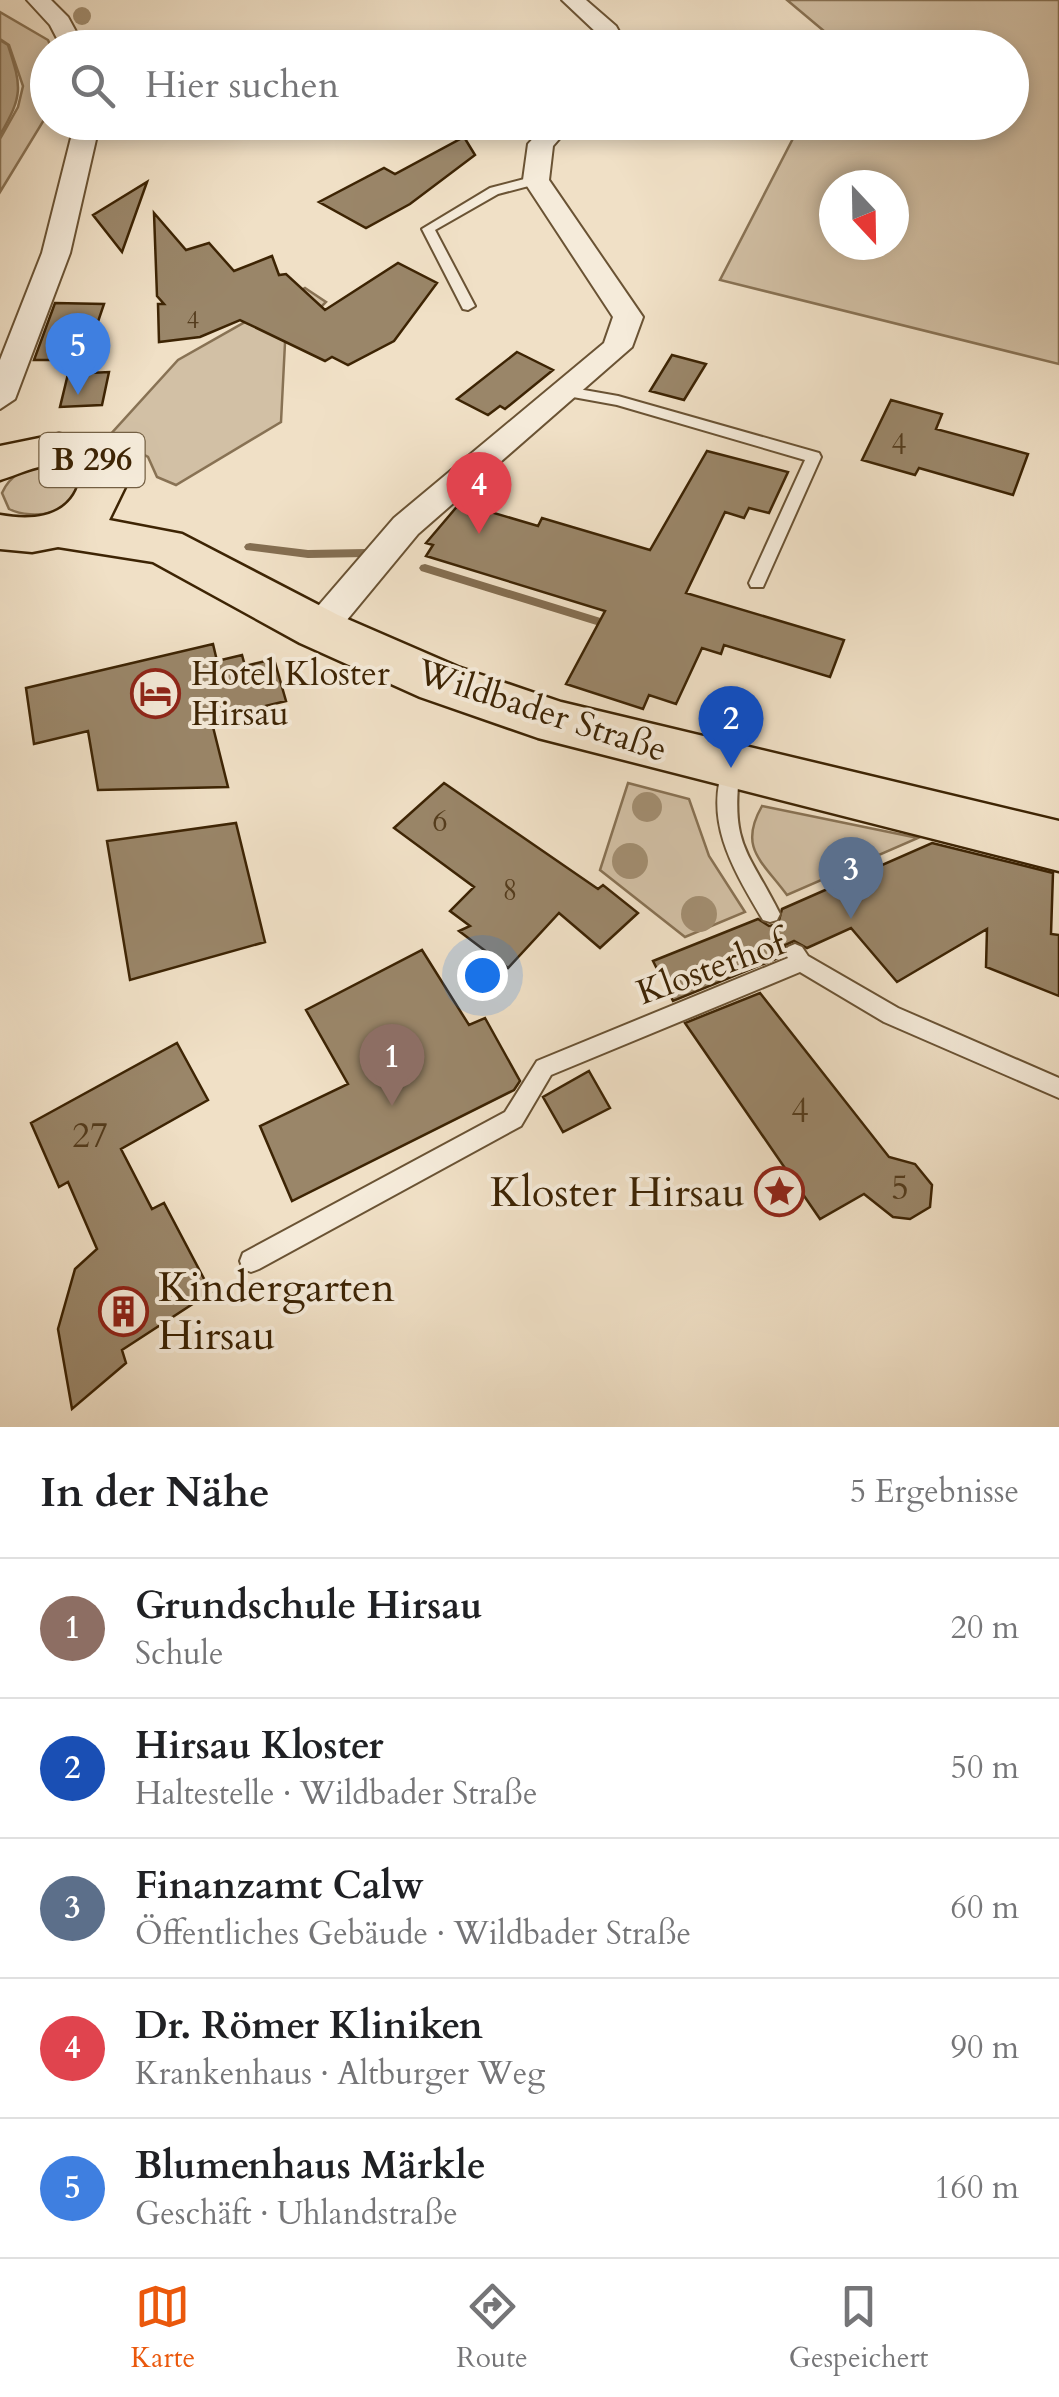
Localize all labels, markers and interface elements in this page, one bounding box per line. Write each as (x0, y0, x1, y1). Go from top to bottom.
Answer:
search box (30, 30, 1029, 140)
icon: search (65, 58, 120, 113)
text: Hier suchen (145, 59, 339, 111)
north arrow (819, 170, 909, 260)
house number: 4 (187, 303, 200, 337)
pin: 5 (46, 312, 110, 395)
house number: 4 (891, 424, 907, 465)
road number: B 296 (39, 433, 144, 487)
pin: 4 (446, 452, 512, 534)
street label: Wildbader Straße (410, 648, 673, 774)
place label: Hotel Kloster Hirsau (191, 650, 390, 738)
hotel icon: Hotel Kloster Hirsau (130, 668, 182, 720)
pin: 2 (698, 686, 764, 768)
house number: 6 (432, 801, 448, 842)
pin: 3 (818, 836, 884, 919)
house number: 8 (502, 870, 518, 911)
street label: Klosterhof (630, 917, 797, 1017)
your location (457, 950, 508, 1001)
pin: 1 (360, 1024, 424, 1106)
house number: 4 (791, 1087, 809, 1135)
house number: 27 (72, 1112, 108, 1160)
place label: Kloster Hirsau (490, 1164, 745, 1221)
house number: 5 (891, 1164, 909, 1212)
place icon: Kloster Hirsau (754, 1166, 806, 1218)
place label: Kindergarten Hirsau (158, 1259, 395, 1364)
building icon: Kindergarten Hirsau (97, 1285, 149, 1337)
text: In der Nähe (40, 1464, 270, 1521)
text: 5 Ergebnisse (850, 1470, 1019, 1514)
text: Grundschule Hirsau (135, 1580, 483, 1632)
text: 1 (64, 1606, 81, 1650)
text: 20 m (951, 1606, 1019, 1650)
text: Schule (135, 1632, 223, 1676)
text: Hirsau Kloster (135, 1720, 384, 1772)
text: 2 (64, 1746, 81, 1790)
text: 50 m (951, 1746, 1019, 1790)
text: Haltestelle · Wildbader Straße (135, 1772, 537, 1816)
text: Finanzamt Calw (135, 1860, 424, 1912)
text: 3 (64, 1886, 81, 1930)
text: 60 m (951, 1886, 1019, 1930)
text: Öffentliches Gebäude · Wildbader Straße (135, 1912, 691, 1956)
text: Dr. Römer Kliniken (135, 2000, 483, 2052)
text: 4 (64, 2026, 81, 2070)
text: 90 m (951, 2026, 1019, 2070)
text: Krankenhaus · Altburger Weg (135, 2052, 545, 2096)
text: Blumenhaus Märkle (135, 2140, 486, 2192)
text: 5 (64, 2166, 81, 2210)
text: 160 m (934, 2166, 1019, 2210)
text: Geschäft · Uhlandstraße (135, 2192, 458, 2236)
tab: Karte (131, 2279, 195, 2377)
tab: Route (456, 2279, 528, 2377)
tab: Gespeichert (789, 2279, 928, 2377)

